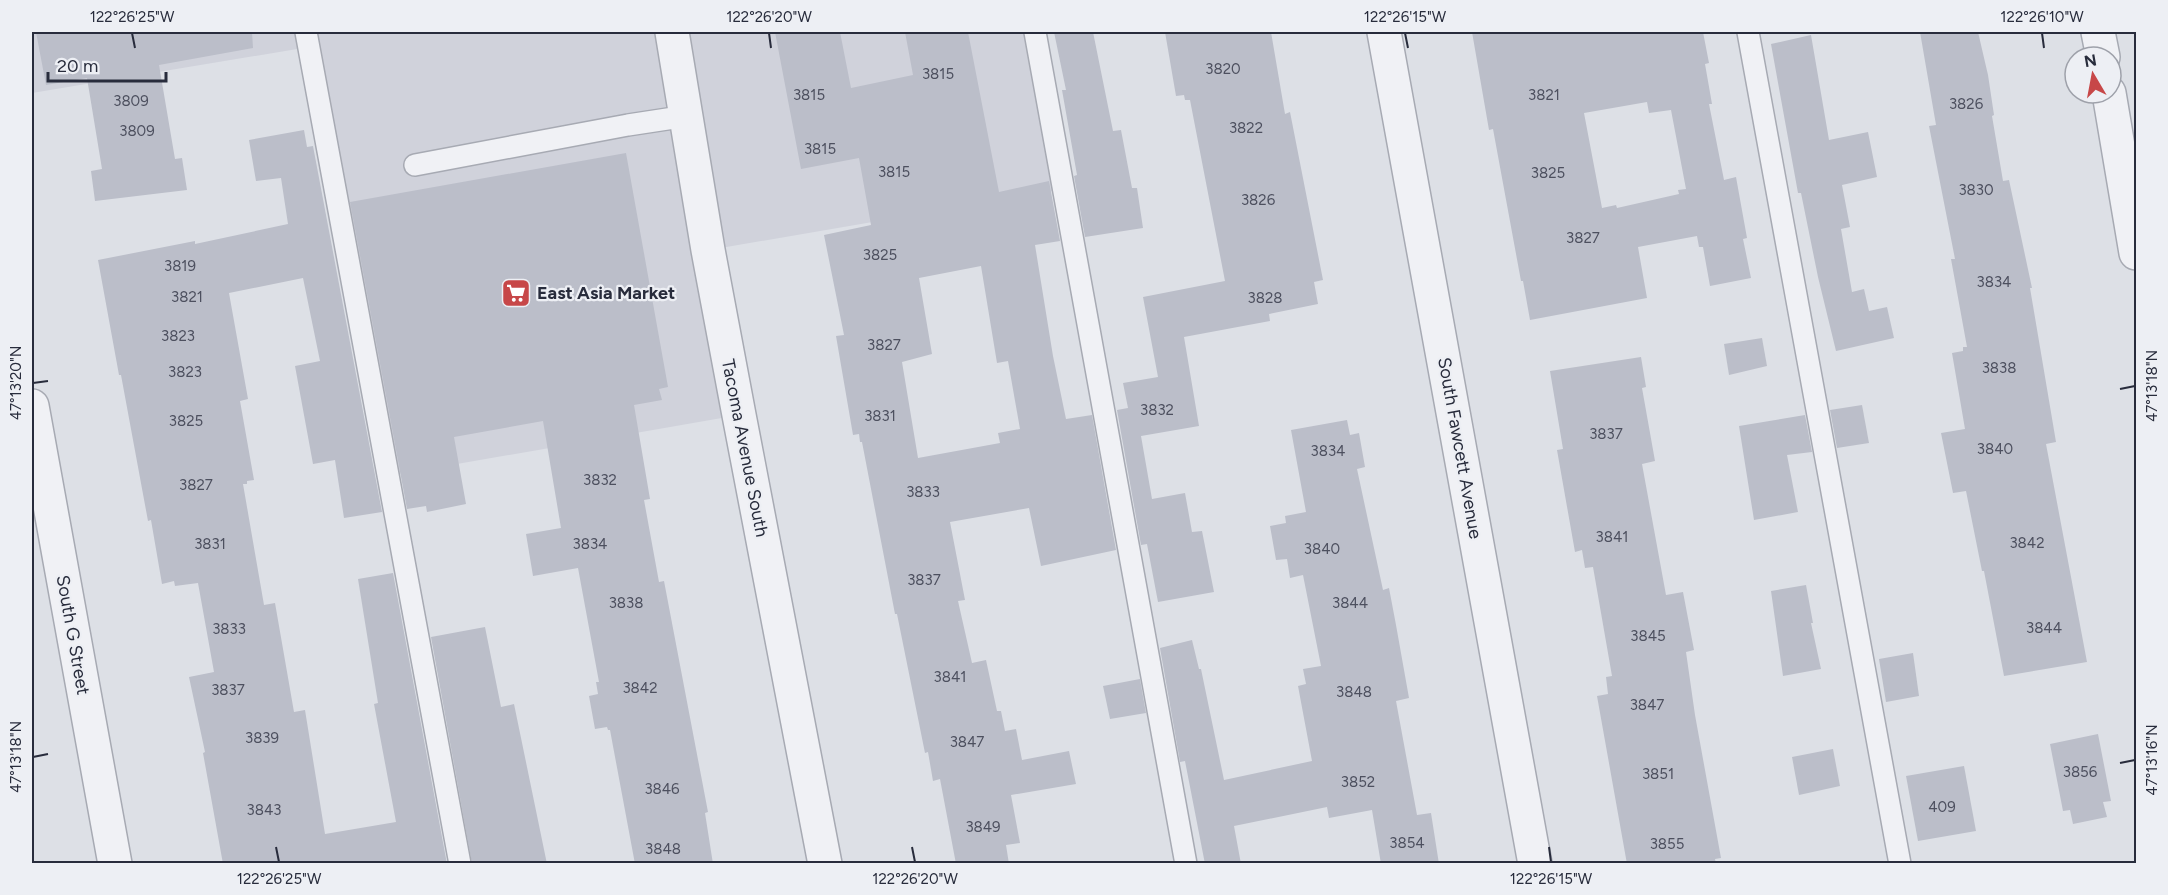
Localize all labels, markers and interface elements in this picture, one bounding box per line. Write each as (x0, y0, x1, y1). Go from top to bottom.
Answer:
text: 122°26'25"W (90, 8, 175, 26)
text: 122°26'20"W (726, 8, 812, 26)
text: 122°26'15"W (1364, 8, 1447, 26)
text: 122°26'10"W (2000, 8, 2084, 26)
scale bar (48, 45, 166, 83)
north arrow (2063, 45, 2123, 105)
text: N (2083, 50, 2098, 71)
text: 20 m (57, 55, 98, 77)
house number: 3820 (1205, 60, 1241, 78)
house number: 3815 (922, 65, 954, 83)
house number: 3815 (793, 86, 825, 104)
house number: 3821 (1528, 86, 1560, 104)
house number: 3809 (113, 92, 149, 110)
house number: 3826 (1949, 95, 1984, 113)
house number: 3822 (1229, 119, 1263, 137)
house number: 3809 (119, 122, 155, 140)
house number: 3815 (804, 140, 836, 158)
house number: 3815 (878, 163, 910, 181)
house number: 3825 (1531, 164, 1565, 182)
house number: 3830 (1958, 181, 1994, 199)
house number: 3826 (1241, 191, 1276, 209)
house number: 3827 (1566, 229, 1600, 247)
house number: 3825 (863, 246, 897, 264)
house number: 3819 (164, 257, 196, 275)
house number: 3834 (1977, 273, 2011, 291)
supermarket icon: East Asia Market (500, 277, 532, 309)
place label: East Asia Market (537, 282, 675, 304)
house number: 3821 (171, 288, 203, 306)
house number: 3828 (1248, 289, 1282, 307)
house number: 3823 (161, 327, 195, 345)
house number: 3827 (867, 336, 901, 354)
text: 47°13'20"N (7, 346, 25, 420)
text: 47°13'18"N (2143, 350, 2161, 422)
street label: South Fawcett Avenue (1433, 356, 1487, 541)
street label: Tacoma Avenue South (717, 357, 773, 539)
house number: 3838 (1982, 359, 2016, 377)
house number: 3823 (168, 363, 202, 381)
house number: 3832 (1140, 401, 1174, 419)
house number: 3831 (864, 407, 896, 425)
house number: 3825 (169, 412, 203, 430)
house number: 3837 (1589, 425, 1623, 443)
house number: 3840 (1977, 440, 2013, 458)
house number: 3834 (1311, 442, 1345, 460)
house number: 3832 (583, 471, 617, 489)
house number: 3827 (179, 476, 213, 494)
house number: 3833 (906, 483, 940, 501)
house number: 3841 (1596, 528, 1628, 546)
house number: 3842 (2009, 534, 2045, 552)
house number: 3831 (194, 535, 226, 553)
house number: 3834 (573, 535, 607, 553)
house number: 3840 (1304, 540, 1340, 558)
house number: 3837 (907, 571, 941, 589)
street label: South G Street (52, 573, 94, 697)
house number: 3838 (609, 594, 643, 612)
house number: 3844 (1332, 594, 1368, 612)
house number: 3844 (2026, 619, 2062, 637)
house number: 3833 (212, 620, 246, 638)
house number: 3845 (1630, 627, 1666, 645)
house number: 3841 (934, 668, 966, 686)
house number: 3842 (622, 679, 658, 697)
house number: 3837 (211, 681, 245, 699)
house number: 3848 (1336, 683, 1372, 701)
house number: 3847 (1630, 696, 1664, 714)
text: 47°13'18"N (7, 721, 25, 793)
text: 47°13'16"N (2143, 724, 2161, 796)
house number: 3839 (245, 729, 279, 747)
house number: 3847 (950, 733, 984, 751)
house number: 3856 (2063, 763, 2098, 781)
house number: 3851 (1642, 765, 1674, 783)
house number: 3852 (1341, 773, 1375, 791)
house number: 3846 (644, 780, 680, 798)
house number: 409 (1928, 798, 1956, 816)
house number: 3843 (247, 801, 281, 819)
house number: 3849 (965, 818, 1001, 836)
house number: 3854 (1389, 834, 1425, 852)
house number: 3855 (1650, 835, 1684, 853)
house number: 3848 (645, 840, 681, 858)
text: 122°26'25"W (237, 870, 322, 888)
text: 122°26'20"W (872, 870, 958, 888)
text: 122°26'15"W (1510, 870, 1593, 888)

